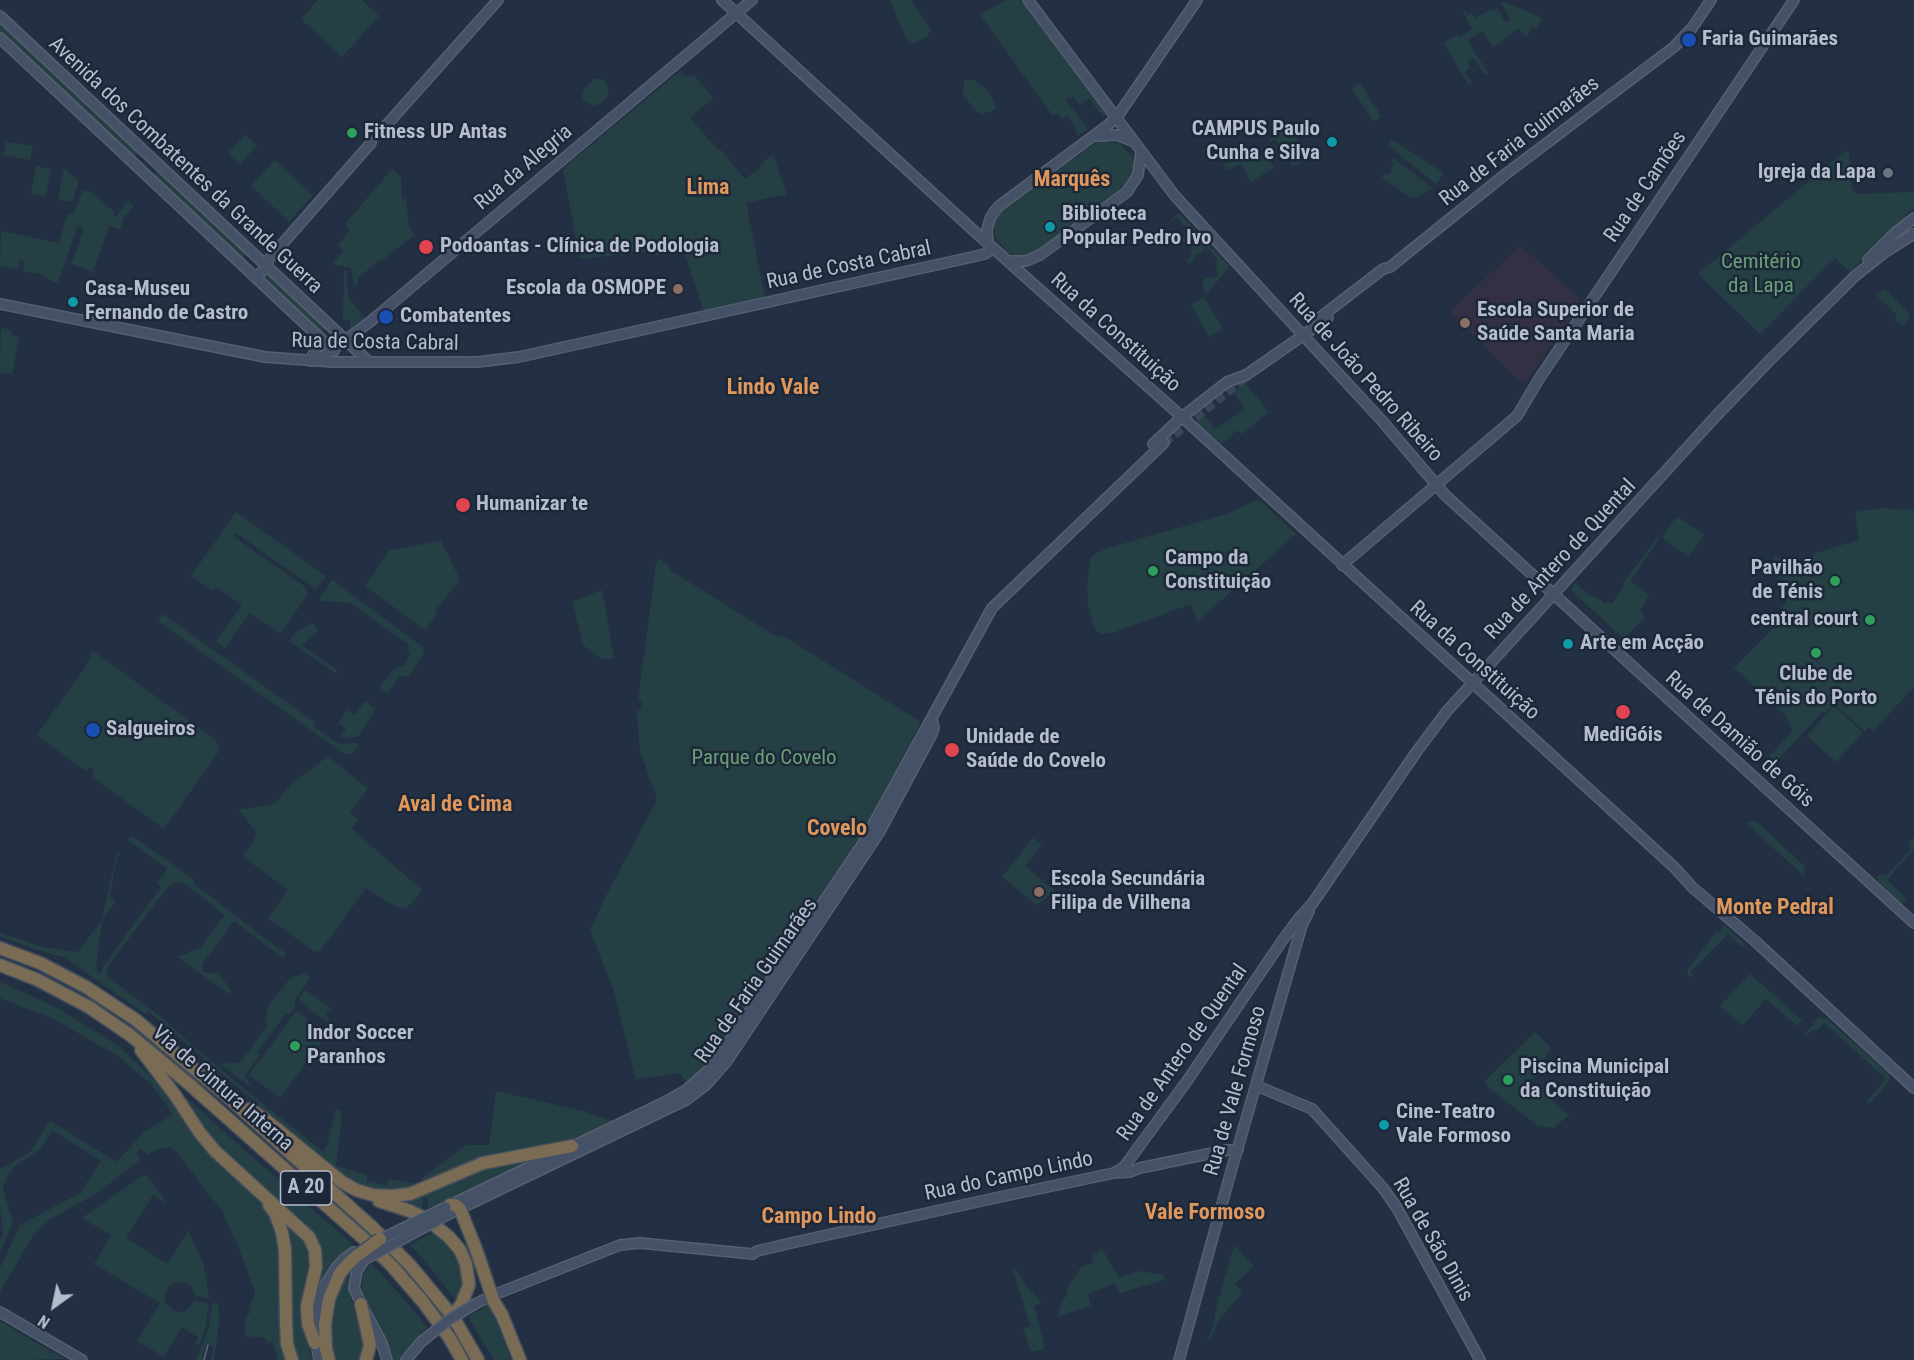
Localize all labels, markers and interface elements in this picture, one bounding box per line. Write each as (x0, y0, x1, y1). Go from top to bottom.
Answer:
place label: Faria Guimarães (1702, 27, 1838, 53)
marker: Faria Guimarães (1680, 31, 1698, 49)
street label: Avenida dos Combatentes da Grande Guerra (43, 32, 327, 300)
street label: Rua de Faria Guimarães (1435, 72, 1605, 212)
place label: CAMPUS Paulo Cunha e Silva (1192, 117, 1320, 167)
place label: Fitness UP Antas (364, 120, 507, 146)
street label: Rua da Alegria (470, 120, 578, 216)
marker: Fitness UP Antas (345, 126, 359, 140)
street label: Rua de Camões (1599, 126, 1693, 248)
marker: CAMPUS Paulo Cunha e Silva (1325, 135, 1339, 149)
place label: Igreja da Lapa (1758, 160, 1876, 186)
marker: Igreja da Lapa (1881, 166, 1895, 180)
district label: Marquês (1034, 167, 1110, 193)
district label: Lima (687, 175, 729, 201)
place label: Biblioteca Popular Pedro Ivo (1062, 202, 1211, 252)
marker: Biblioteca Popular Pedro Ivo (1043, 220, 1057, 234)
place label: Podoantas - Clínica de Podologia (440, 234, 719, 260)
street label: Rua de Costa Cabral (764, 236, 934, 296)
marker: Podoantas - Clínica de Podologia (417, 238, 435, 256)
park label: Cemitério da Lapa (1721, 250, 1801, 300)
street label: Rua da Constituição (1045, 268, 1185, 398)
place label: Escola da OSMOPE (506, 276, 666, 302)
place label: Casa-Museu Fernando de Castro (85, 277, 248, 327)
marker: Escola da OSMOPE (671, 282, 685, 296)
street label: Rua de João Pedro Ribeiro (1283, 288, 1447, 468)
marker: Casa-Museu Fernando de Castro (66, 295, 80, 309)
place label: Escola Superior de Saúde Santa Maria (1477, 298, 1635, 348)
place label: Combatentes (400, 304, 511, 330)
marker: Combatentes (377, 308, 395, 326)
marker: Escola Superior de Saúde Santa Maria (1458, 316, 1472, 330)
street label: Rua de Costa Cabral (291, 329, 459, 357)
district label: Lindo Vale (727, 375, 819, 401)
street label: Rua de Antero de Quental (1480, 475, 1642, 645)
place label: Humanizar te (476, 492, 588, 518)
marker: Humanizar te (454, 496, 472, 514)
place label: Campo da Constituição (1165, 546, 1271, 596)
place label: Pavilhão de Ténis (1751, 556, 1823, 606)
marker: Campo da Constituição (1146, 564, 1160, 578)
marker: Pavilhão de Ténis (1828, 574, 1842, 588)
street label: Rua da Constituição (1404, 596, 1544, 726)
place label: central court (1751, 607, 1858, 633)
marker: central court (1863, 613, 1877, 627)
place label: Arte em Acção (1580, 631, 1704, 657)
marker: Arte em Acção (1561, 637, 1575, 651)
marker: Clube de Ténis do Porto (1809, 646, 1823, 660)
place label: Clube de Ténis do Porto (1755, 662, 1877, 712)
street label: Rua de Damião de Góis (1659, 666, 1819, 814)
marker: MediGóis (1614, 703, 1632, 721)
place label: Salgueiros (106, 717, 195, 743)
marker: Salgueiros (84, 721, 102, 739)
place label: MediGóis (1583, 723, 1663, 749)
place label: Unidade de Saúde do Covelo (966, 725, 1106, 775)
marker: Unidade de Saúde do Covelo (943, 741, 961, 759)
park label: Parque do Covelo (691, 746, 837, 772)
district label: Aval de Cima (398, 792, 512, 818)
district label: Covelo (807, 816, 867, 842)
place label: Escola Secundária Filipa de Vilhena (1051, 867, 1205, 917)
marker: Escola Secundária Filipa de Vilhena (1032, 885, 1046, 899)
street label: Rua de Faria Guimarães (691, 894, 823, 1068)
district label: Monte Pedral (1716, 895, 1834, 921)
street label: Rua de Antero de Quental (1112, 960, 1254, 1146)
street label: Rua de Vale Formoso (1200, 1003, 1272, 1179)
street label: Via de Cintura Interna (146, 1021, 298, 1157)
place label: Indor Soccer Paranhos (307, 1021, 414, 1071)
marker: Indor Soccer Paranhos (288, 1039, 302, 1053)
place label: Piscina Municipal da Constituição (1520, 1055, 1669, 1105)
marker: Piscina Municipal da Constituição (1501, 1073, 1515, 1087)
place label: Cine-Teatro Vale Formoso (1396, 1100, 1511, 1150)
marker: Cine-Teatro Vale Formoso (1377, 1118, 1391, 1132)
street label: Rua do Campo Lindo (923, 1147, 1095, 1207)
road number: A 20 (280, 1171, 332, 1205)
street label: Rua de São Dinis (1386, 1174, 1478, 1306)
district label: Vale Formoso (1145, 1200, 1265, 1226)
district label: Campo Lindo (762, 1204, 876, 1230)
north arrow (24, 1276, 84, 1336)
text: N (35, 1311, 53, 1332)

